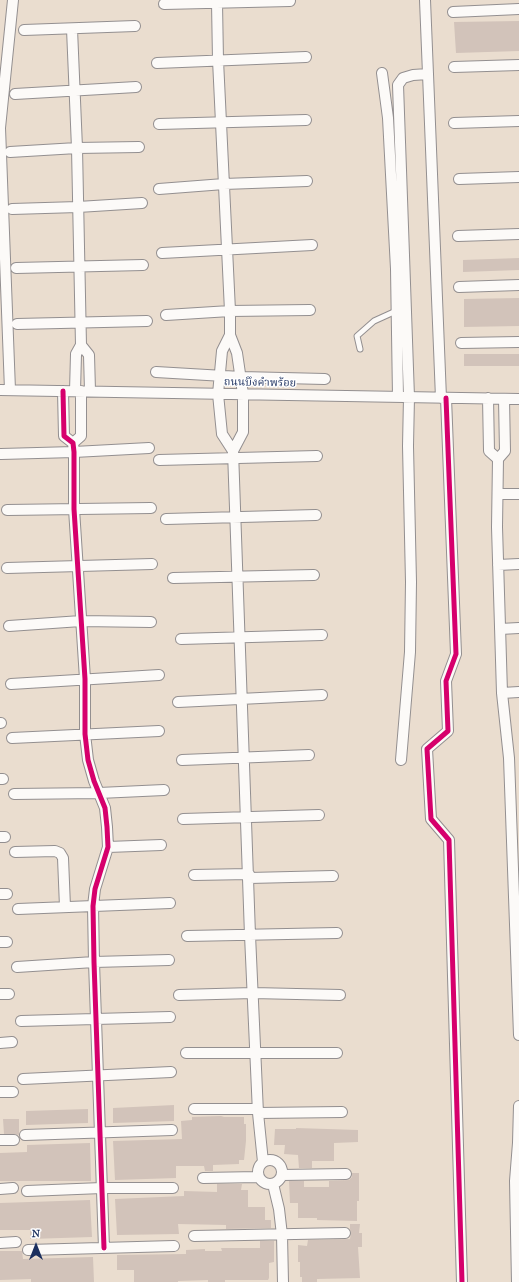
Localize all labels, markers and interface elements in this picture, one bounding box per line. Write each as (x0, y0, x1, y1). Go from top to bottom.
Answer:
street label: ถนนบึงคำพร้อย (224, 376, 296, 390)
north arrow (16, 1226, 56, 1266)
text: N (32, 1227, 40, 1240)

